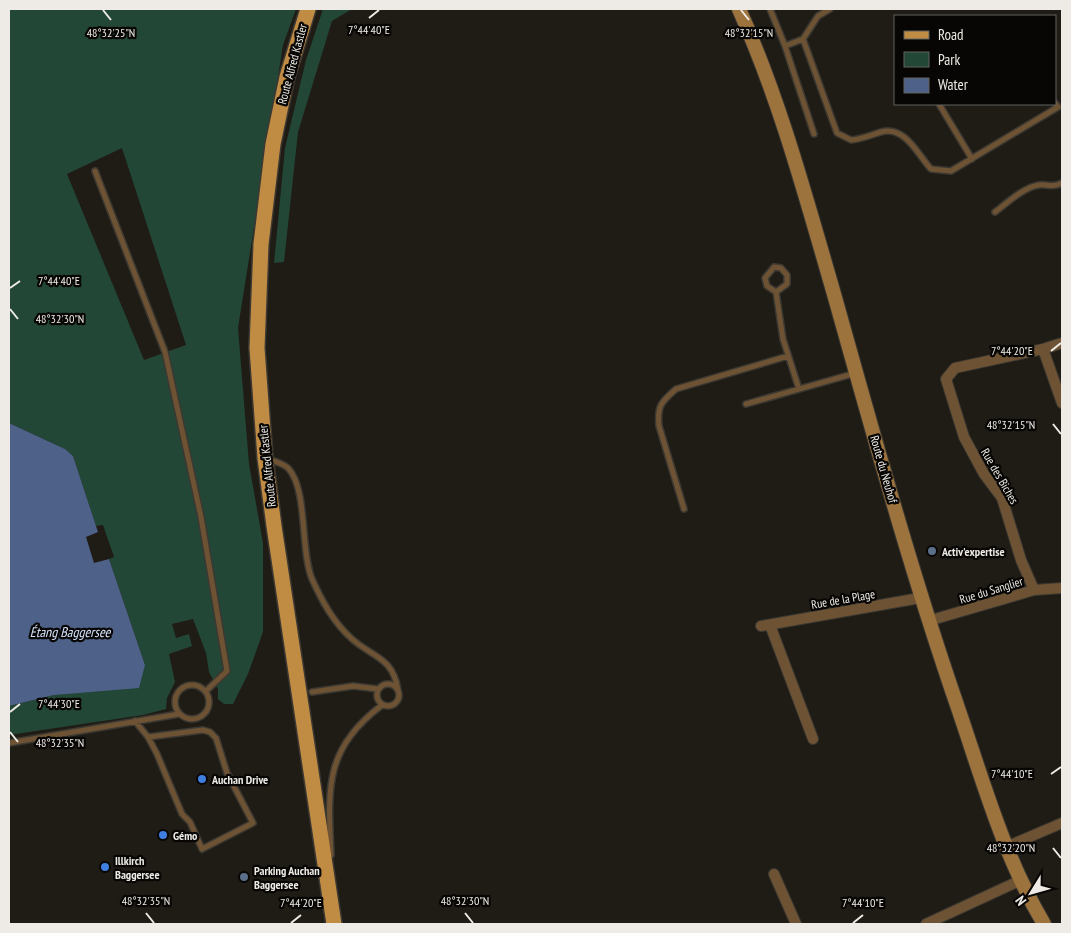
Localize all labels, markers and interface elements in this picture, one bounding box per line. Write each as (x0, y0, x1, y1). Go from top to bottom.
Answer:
legend (894, 15, 1056, 105)
street label: Route Alfred Kastler (274, 22, 310, 106)
text: 7°44'40"E (348, 22, 390, 37)
text: 48°32'25"N (87, 25, 135, 40)
text: 48°32'15"N (725, 25, 773, 40)
text: Road (938, 25, 964, 44)
text: Park (938, 50, 960, 69)
text: Water (938, 75, 969, 94)
text: 7°44'40"E (38, 273, 80, 288)
text: 48°32'30"N (36, 311, 84, 326)
text: 7°44'20"E (991, 343, 1033, 358)
text: 48°32'15"N (987, 417, 1035, 432)
street label: Route Alfred Kastler (255, 424, 279, 508)
street label: Route du Neuhof (867, 434, 901, 505)
street label: Rue des Biches (978, 445, 1022, 507)
place label: Activ'expertise (941, 544, 1005, 559)
marker: Activ'expertise (926, 545, 938, 557)
street label: Rue du Sanglier (958, 573, 1025, 607)
street label: Rue de la Plage (810, 586, 876, 612)
water label: Étang Baggersee (30, 623, 112, 641)
text: 7°44'30"E (38, 696, 80, 711)
text: 48°32'35"N (36, 735, 84, 750)
text: 7°44'10"E (991, 766, 1033, 781)
place label: Auchan Drive (211, 772, 268, 787)
marker: Auchan Drive (196, 773, 208, 785)
place label: Gémo (173, 828, 198, 843)
marker: Gémo (157, 829, 169, 841)
text: 48°32'20"N (987, 840, 1035, 855)
place label: Illkirch Baggersee (115, 853, 160, 882)
marker: Illkirch Baggersee (99, 861, 111, 873)
place label: Parking Auchan Baggersee (254, 863, 320, 892)
north arrow (1006, 868, 1056, 918)
marker: Parking Auchan Baggersee (238, 871, 250, 883)
text: N (1011, 892, 1030, 909)
text: 48°32'35"N (122, 893, 170, 908)
text: 48°32'30"N (441, 893, 489, 908)
text: 7°44'20"E (280, 895, 322, 910)
text: 7°44'10"E (842, 895, 884, 910)

